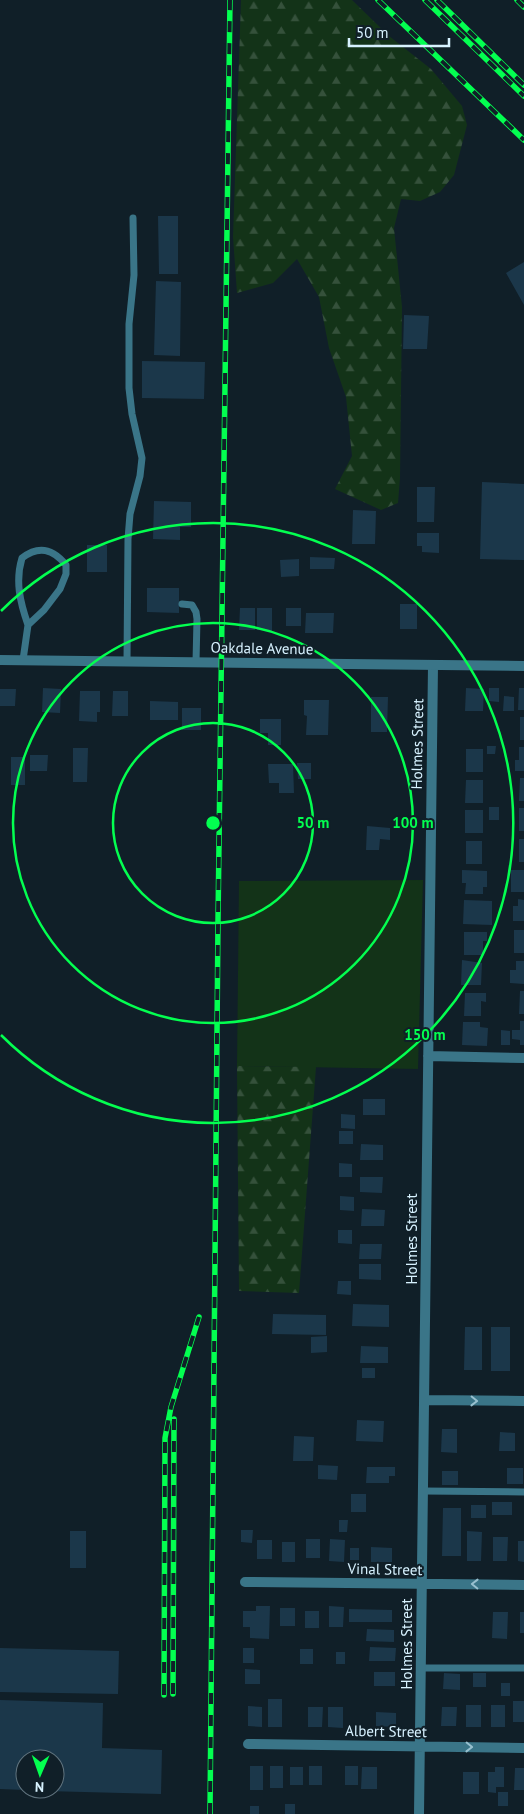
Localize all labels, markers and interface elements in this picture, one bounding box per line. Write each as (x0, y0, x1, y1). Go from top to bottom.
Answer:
scale bar (349, 15, 449, 47)
text: 50 m (356, 23, 389, 42)
street label: Oakdale Avenue (210, 638, 314, 658)
street label: Holmes Street (407, 698, 427, 790)
text: 50 m (297, 813, 329, 832)
text: 100 m (392, 813, 434, 832)
centre of rings (204, 814, 222, 832)
text: 150 m (404, 1025, 446, 1044)
street label: Holmes Street (402, 1194, 421, 1284)
one-way arrow (470, 1395, 478, 1406)
street label: Vinal Street (346, 1559, 423, 1579)
one-way arrow (471, 1579, 479, 1590)
street label: Holmes Street (397, 1599, 416, 1689)
street label: Albert Street (345, 1721, 427, 1741)
one-way arrow (466, 1742, 473, 1752)
north arrow (15, 1749, 65, 1799)
text: N (35, 1778, 44, 1796)

